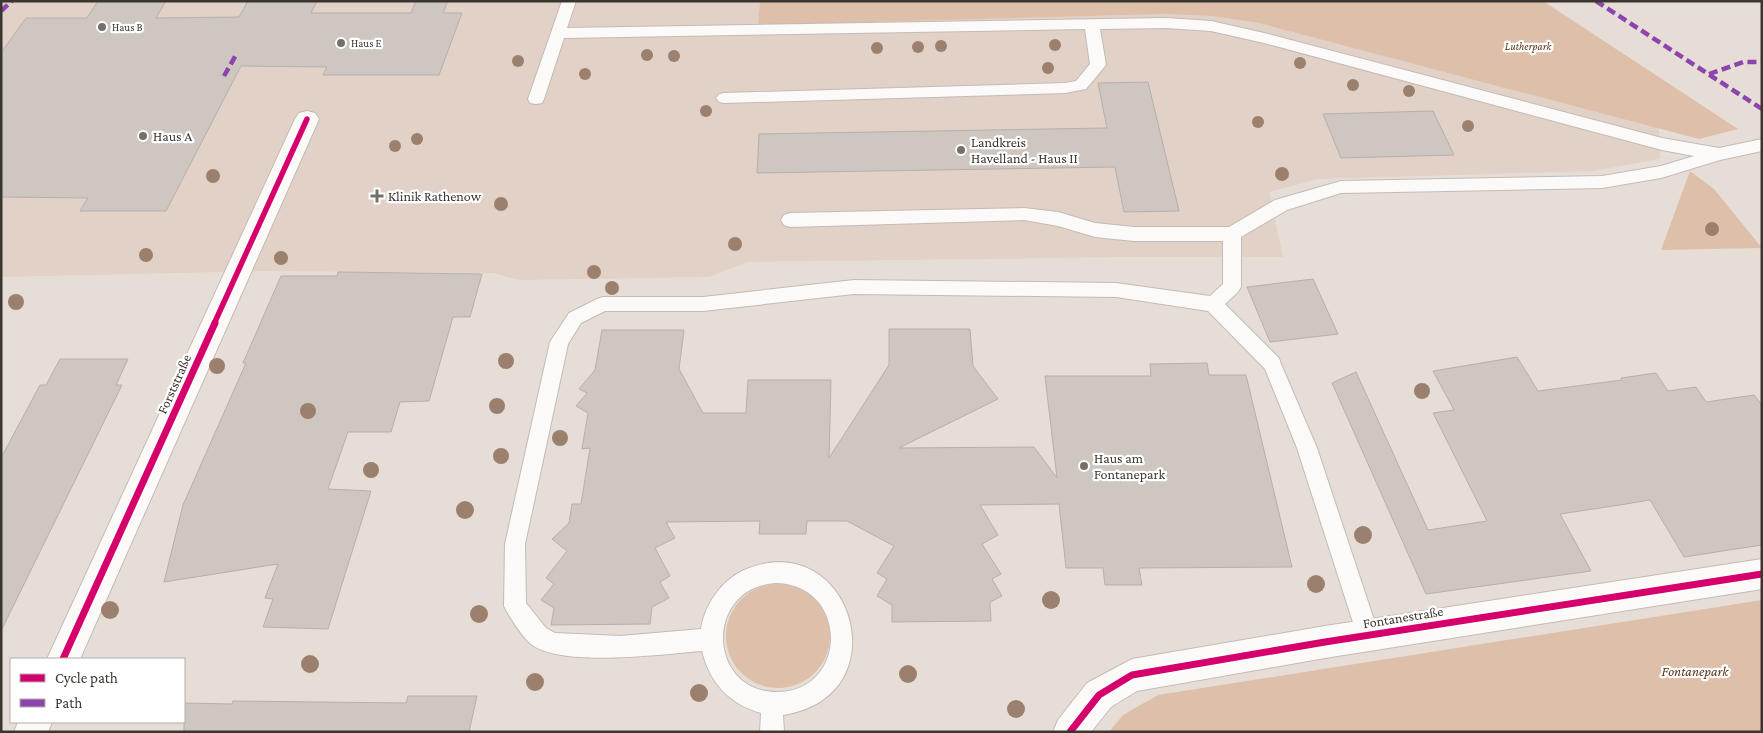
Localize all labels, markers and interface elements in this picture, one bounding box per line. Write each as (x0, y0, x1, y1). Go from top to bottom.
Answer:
marker: Haus B (96, 21, 108, 33)
place label: Haus B (112, 21, 143, 33)
marker: Haus E (335, 37, 347, 49)
place label: Haus E (351, 37, 382, 49)
park label: Lutherpark (1505, 40, 1552, 53)
place label: Haus A (153, 128, 192, 144)
marker: Haus A (137, 130, 149, 142)
place label: Landkreis Havelland - Haus II (971, 134, 1078, 166)
marker: Landkreis Havelland - Haus II (955, 144, 967, 156)
place label: Klinik Rathenow (388, 188, 482, 204)
marker: Klinik Rathenow (370, 189, 384, 203)
street label: Forststraße (154, 352, 194, 416)
place label: Haus am Fontanepark (1094, 450, 1165, 482)
marker: Haus am Fontanepark (1078, 460, 1090, 472)
street label: Fontanestraße (1362, 603, 1444, 631)
legend (10, 658, 185, 723)
park label: Fontanepark (1662, 663, 1729, 679)
text: Cycle path (55, 670, 118, 687)
text: Path (55, 695, 82, 711)

